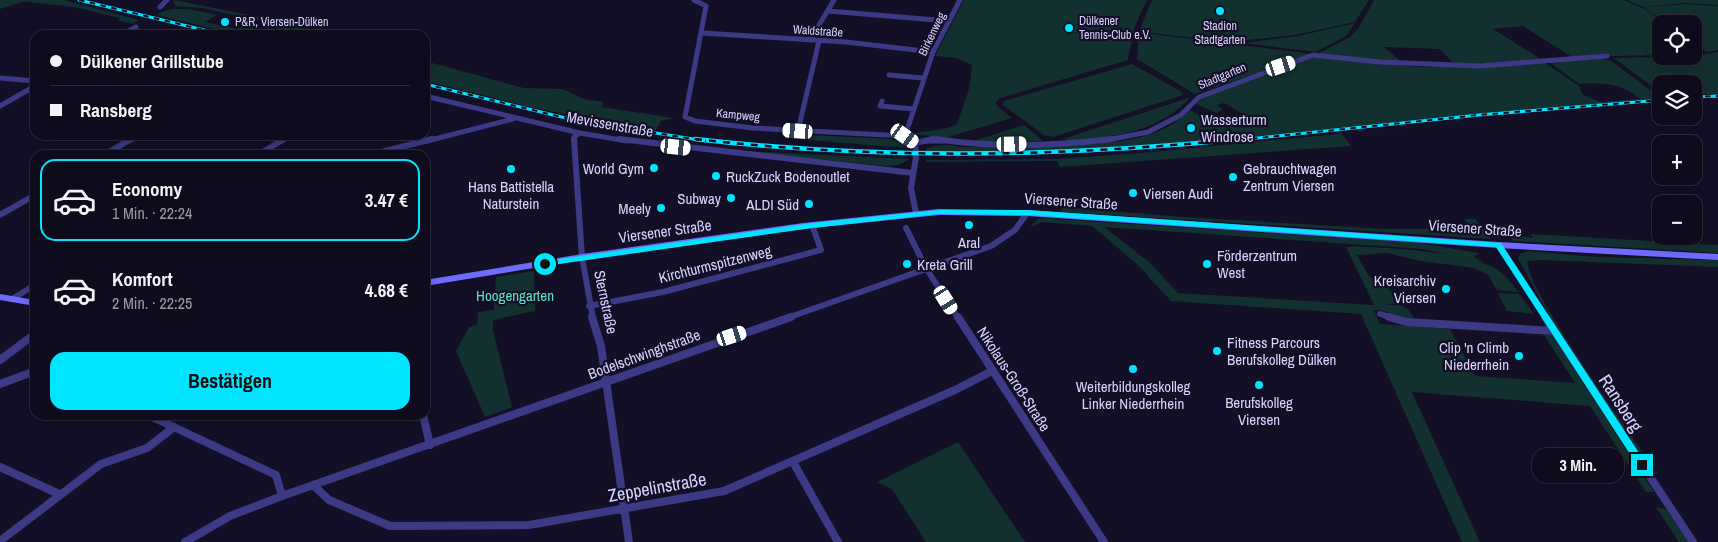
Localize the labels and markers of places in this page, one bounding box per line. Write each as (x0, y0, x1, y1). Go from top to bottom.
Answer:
marker: Stadion Stadtgarten (1214, 5, 1226, 17)
place label: Dülkener Tennis-Club e.V. (1079, 13, 1151, 43)
place label: P&R, Viersen-Dülken (235, 14, 328, 30)
marker: P&R, Viersen-Dülken (219, 16, 231, 28)
place label: Stadion Stadtgarten (1195, 18, 1245, 48)
marker: Dülkener Tennis-Club e.V. (1063, 22, 1075, 34)
place label: Wasserturm Windrose (1201, 109, 1267, 147)
marker: Wasserturm Windrose (1185, 122, 1197, 134)
place label: World Gym (583, 158, 644, 179)
place label: Gebrauchtwagen Zentrum Viersen (1243, 158, 1337, 196)
marker: World Gym (648, 162, 660, 174)
marker: Hans Battistella Naturstein (505, 163, 517, 175)
place label: RuckZuck Bodenoutlet (726, 166, 850, 187)
marker: RuckZuck Bodenoutlet (710, 170, 722, 182)
marker: Gebrauchtwagen Zentrum Viersen (1227, 171, 1239, 183)
place label: Hans Battistella Naturstein (468, 176, 554, 214)
place label: Viersen Audi (1143, 183, 1213, 204)
marker: Viersen Audi (1127, 187, 1139, 199)
place label: Subway (677, 188, 722, 209)
marker: Subway (725, 192, 737, 204)
place label: ALDI Süd (745, 194, 799, 215)
place label: Meely (618, 198, 652, 219)
marker: ALDI Süd (803, 198, 815, 210)
marker: Meely (655, 202, 667, 214)
marker: Aral (963, 219, 975, 231)
place label: Aral (957, 232, 980, 253)
place label: Förderzentrum West (1217, 245, 1297, 283)
place label: Kreta Grill (917, 254, 972, 275)
marker: Kreta Grill (901, 258, 913, 270)
marker: Förderzentrum West (1201, 258, 1213, 270)
place label: Kreisarchiv Viersen (1374, 270, 1437, 308)
marker: Kreisarchiv Viersen (1440, 283, 1452, 295)
place label: Fitness Parcours Berufskolleg Dülken (1227, 332, 1336, 370)
place label: Clip 'n Climb Niederrhein (1439, 337, 1509, 375)
marker: Fitness Parcours Berufskolleg Dülken (1211, 345, 1223, 357)
marker: Clip 'n Climb Niederrhein (1513, 350, 1525, 362)
marker: Weiterbildungskolleg Linker Niederrhein (1127, 363, 1139, 375)
place label: Weiterbildungskolleg Linker Niederrhein (1076, 376, 1190, 414)
marker: Berufskolleg Viersen (1253, 379, 1265, 391)
place label: Berufskolleg Viersen (1225, 392, 1293, 430)

